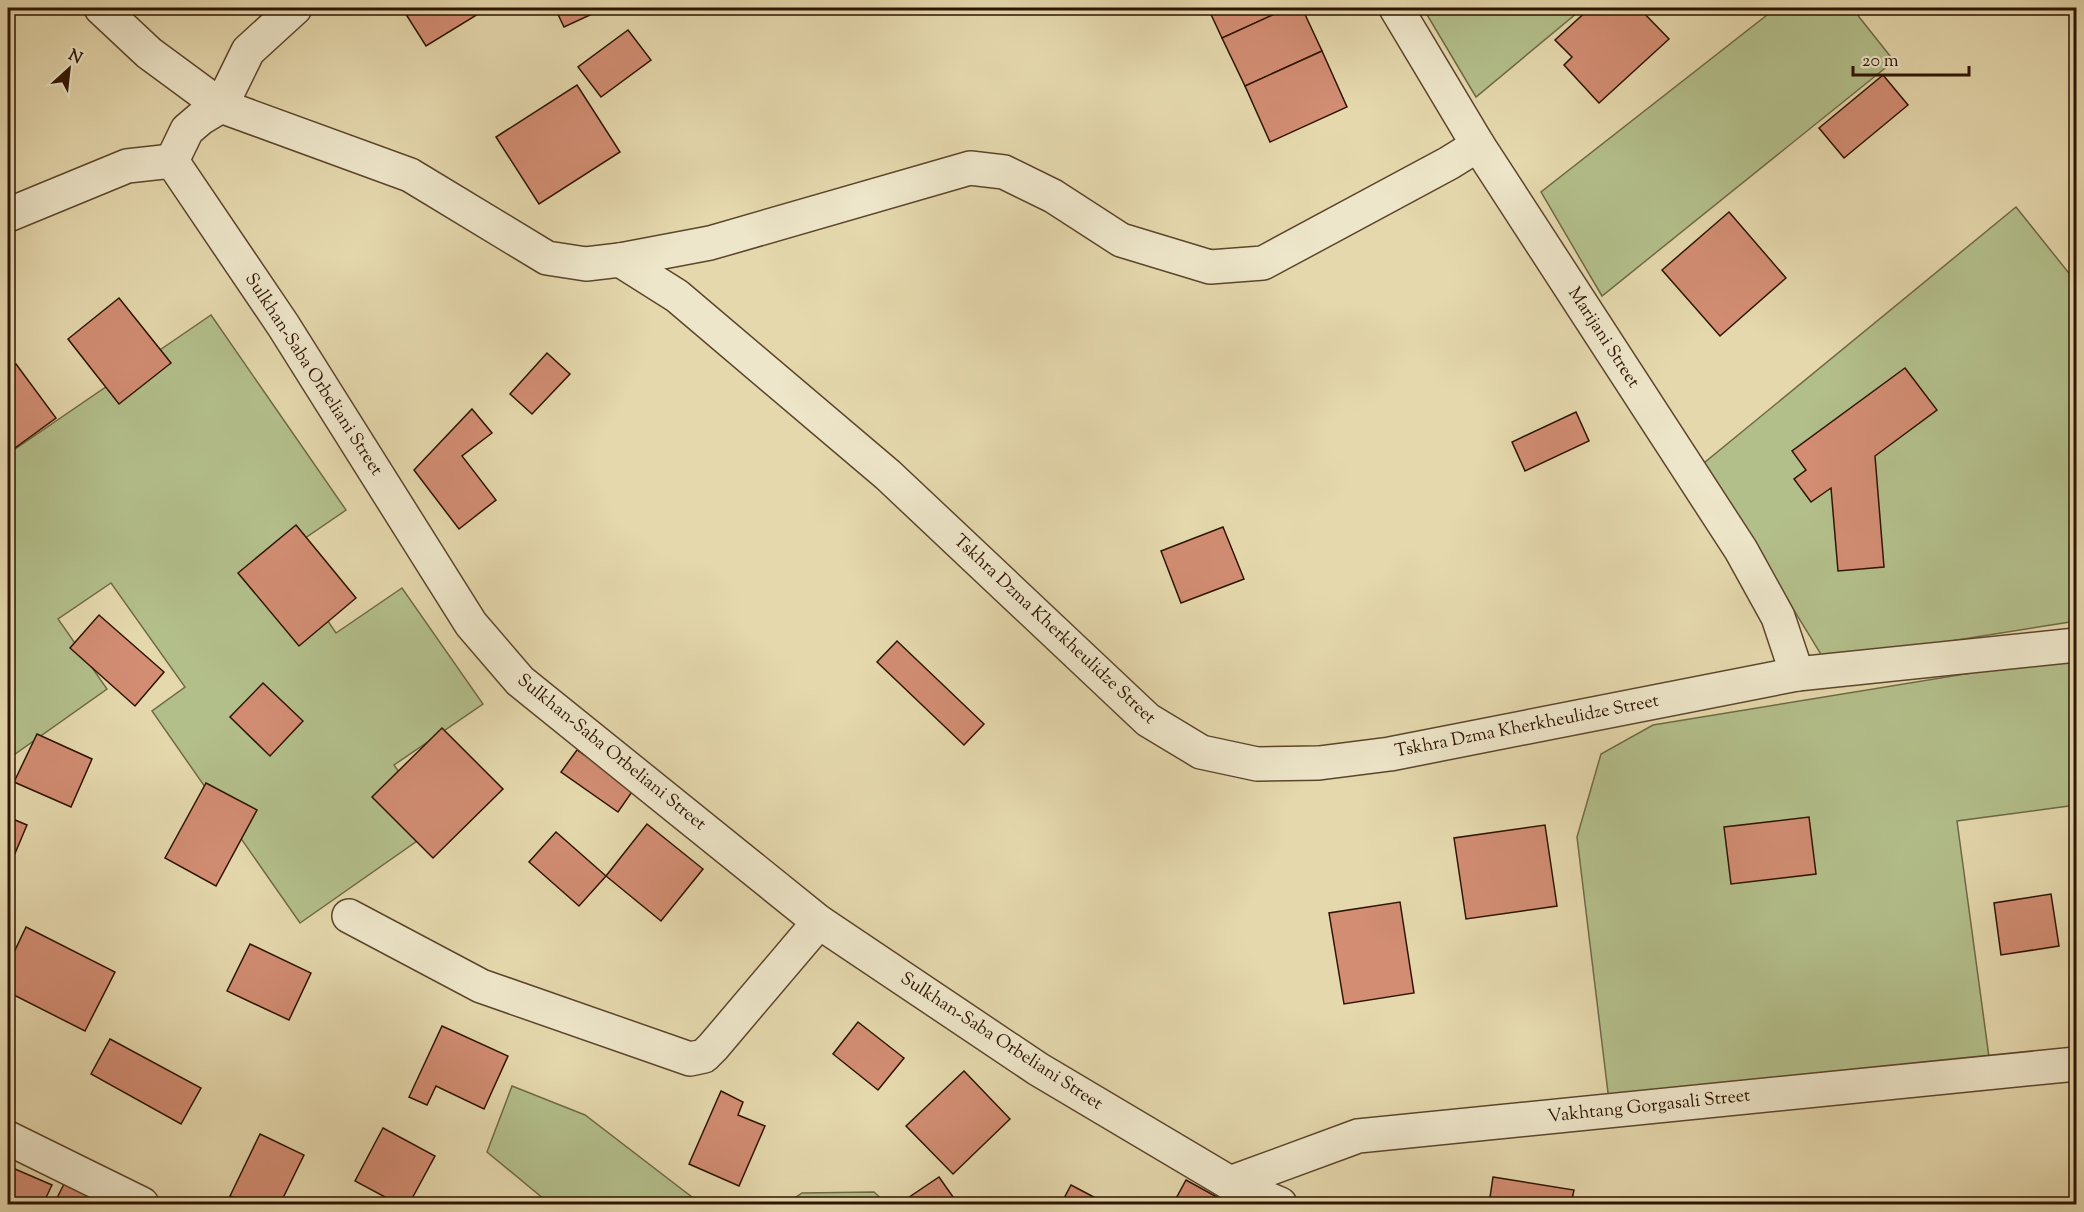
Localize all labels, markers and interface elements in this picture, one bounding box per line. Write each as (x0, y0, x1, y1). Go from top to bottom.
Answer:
north arrow (39, 39, 99, 99)
scale bar (1853, 39, 1968, 77)
text: N (64, 45, 86, 71)
text: 20 m (1862, 49, 1899, 75)
street label: Sulkhan-Saba Orbeliani Street (238, 269, 388, 481)
street label: Marijani Street (1561, 282, 1645, 394)
street label: Tskhra Dzma Kherkheulidze Street (947, 529, 1161, 731)
street label: Sulkhan-Saba Orbeliani Street (511, 668, 711, 838)
street label: Tskhra Dzma Kherkheulidze Street (1393, 689, 1661, 765)
street label: Sulkhan-Saba Orbeliani Street (895, 967, 1107, 1117)
street label: Vakhtang Gorgasali Street (1546, 1083, 1752, 1131)

